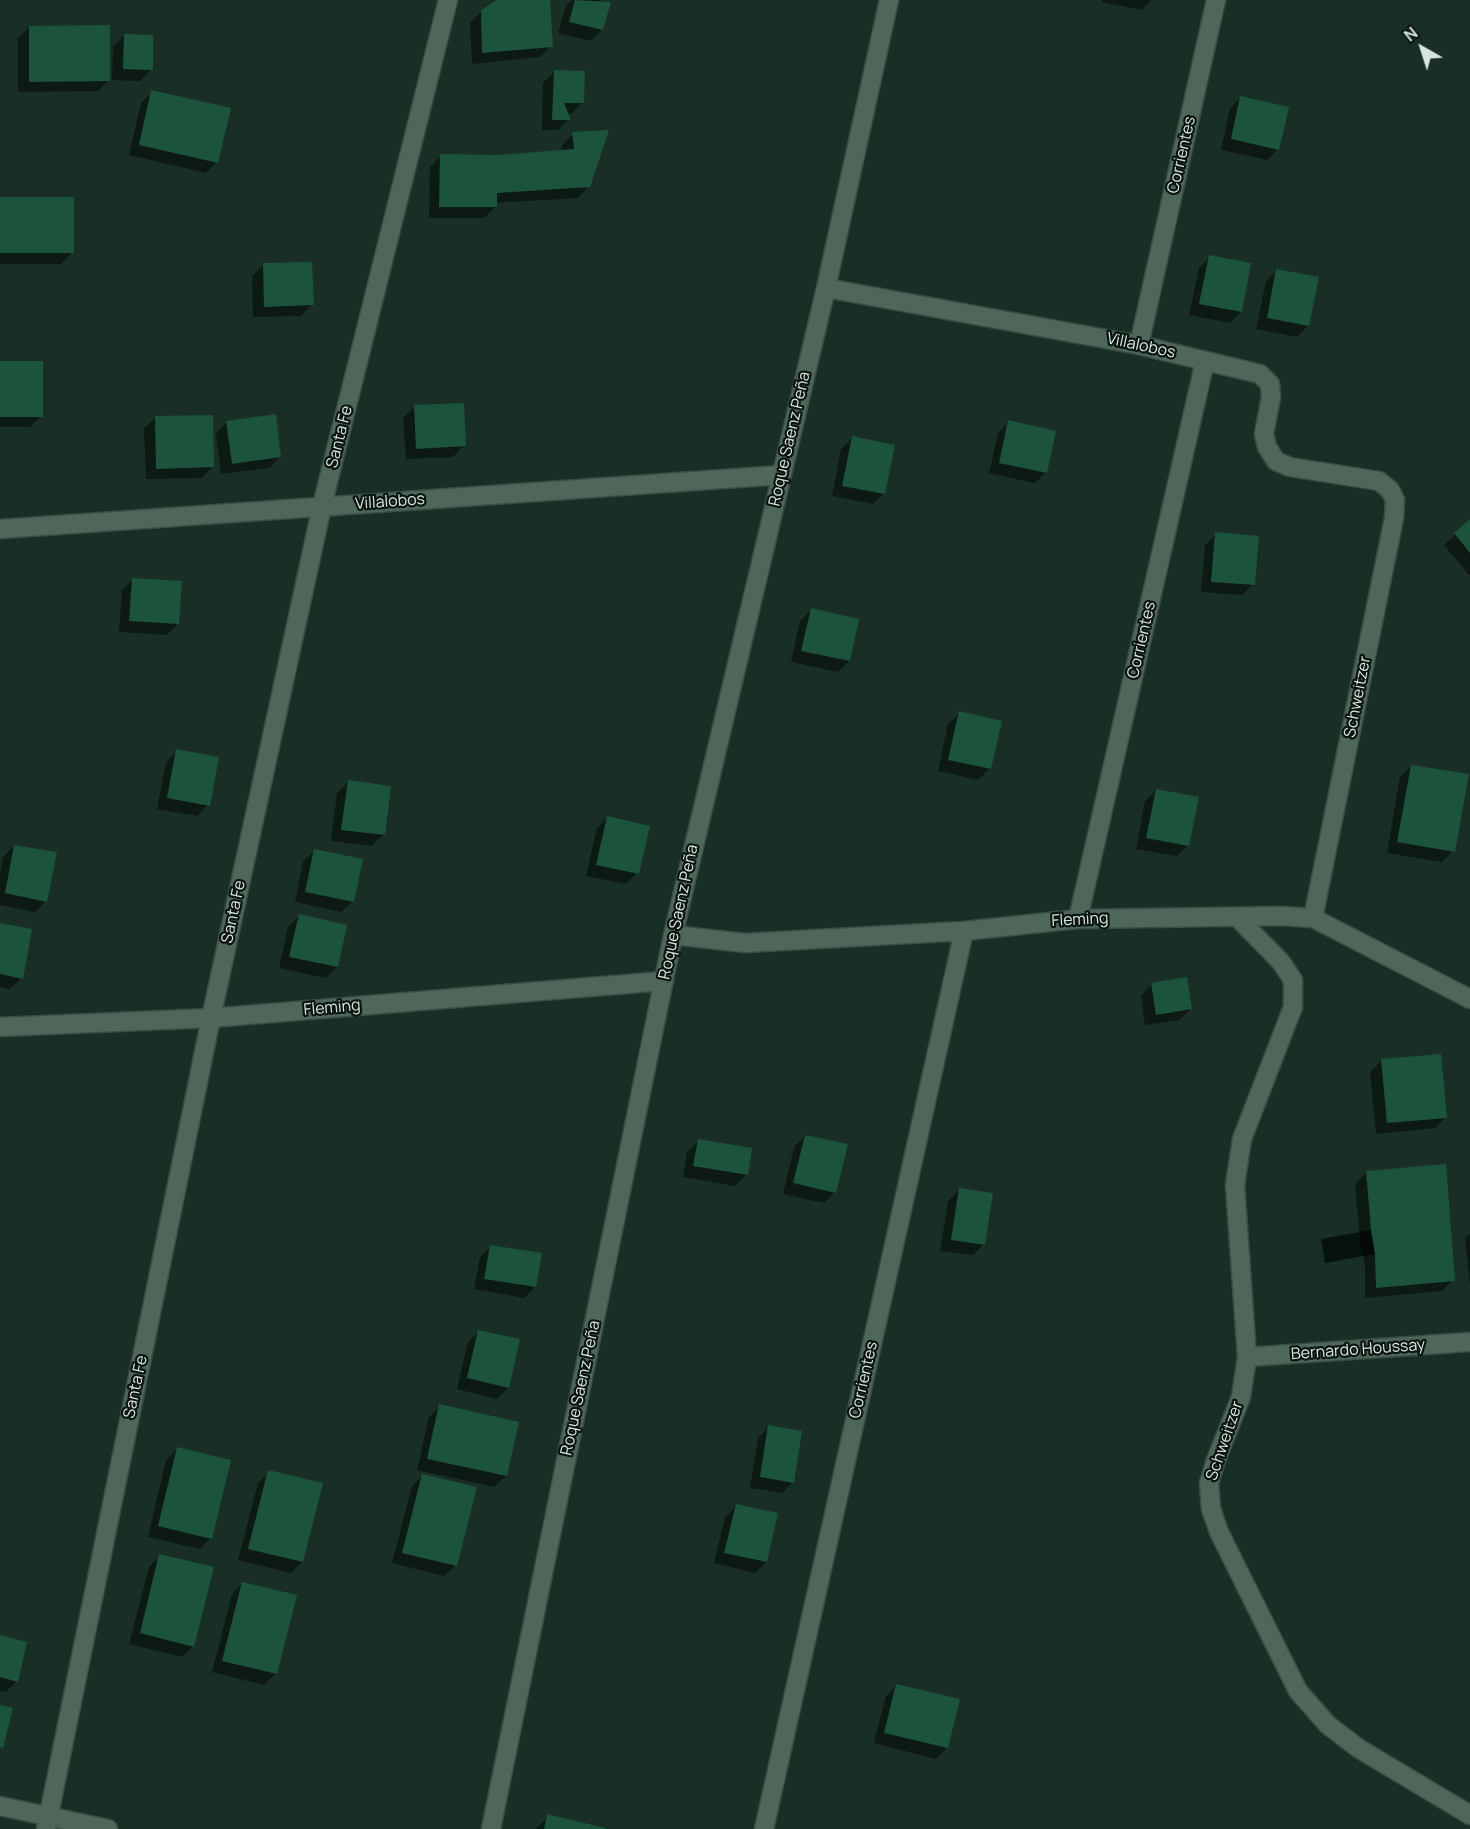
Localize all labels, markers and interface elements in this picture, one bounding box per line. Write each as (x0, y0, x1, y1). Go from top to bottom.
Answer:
north arrow (1392, 18, 1452, 78)
text: N (1399, 22, 1422, 46)
street label: Corrientes (1164, 115, 1200, 195)
street label: Villalobos (1105, 329, 1177, 363)
street label: Roque Saenz Peña (765, 370, 815, 508)
street label: Santa Fe (323, 404, 357, 470)
street label: Villalobos (354, 490, 426, 514)
street label: Corrientes (1124, 600, 1160, 680)
street label: Schweitzer (1341, 655, 1375, 739)
street label: Roque Saenz Peña (655, 843, 703, 981)
street label: Santa Fe (218, 879, 250, 945)
street label: Fleming (1051, 909, 1109, 931)
street label: Fleming (303, 996, 361, 1020)
street label: Roque Saenz Peña (557, 1319, 605, 1457)
street label: Bernardo Houssay (1290, 1336, 1426, 1364)
street label: Corrientes (846, 1340, 882, 1420)
street label: Santa Fe (120, 1354, 152, 1420)
street label: Schweitzer (1202, 1399, 1248, 1483)

